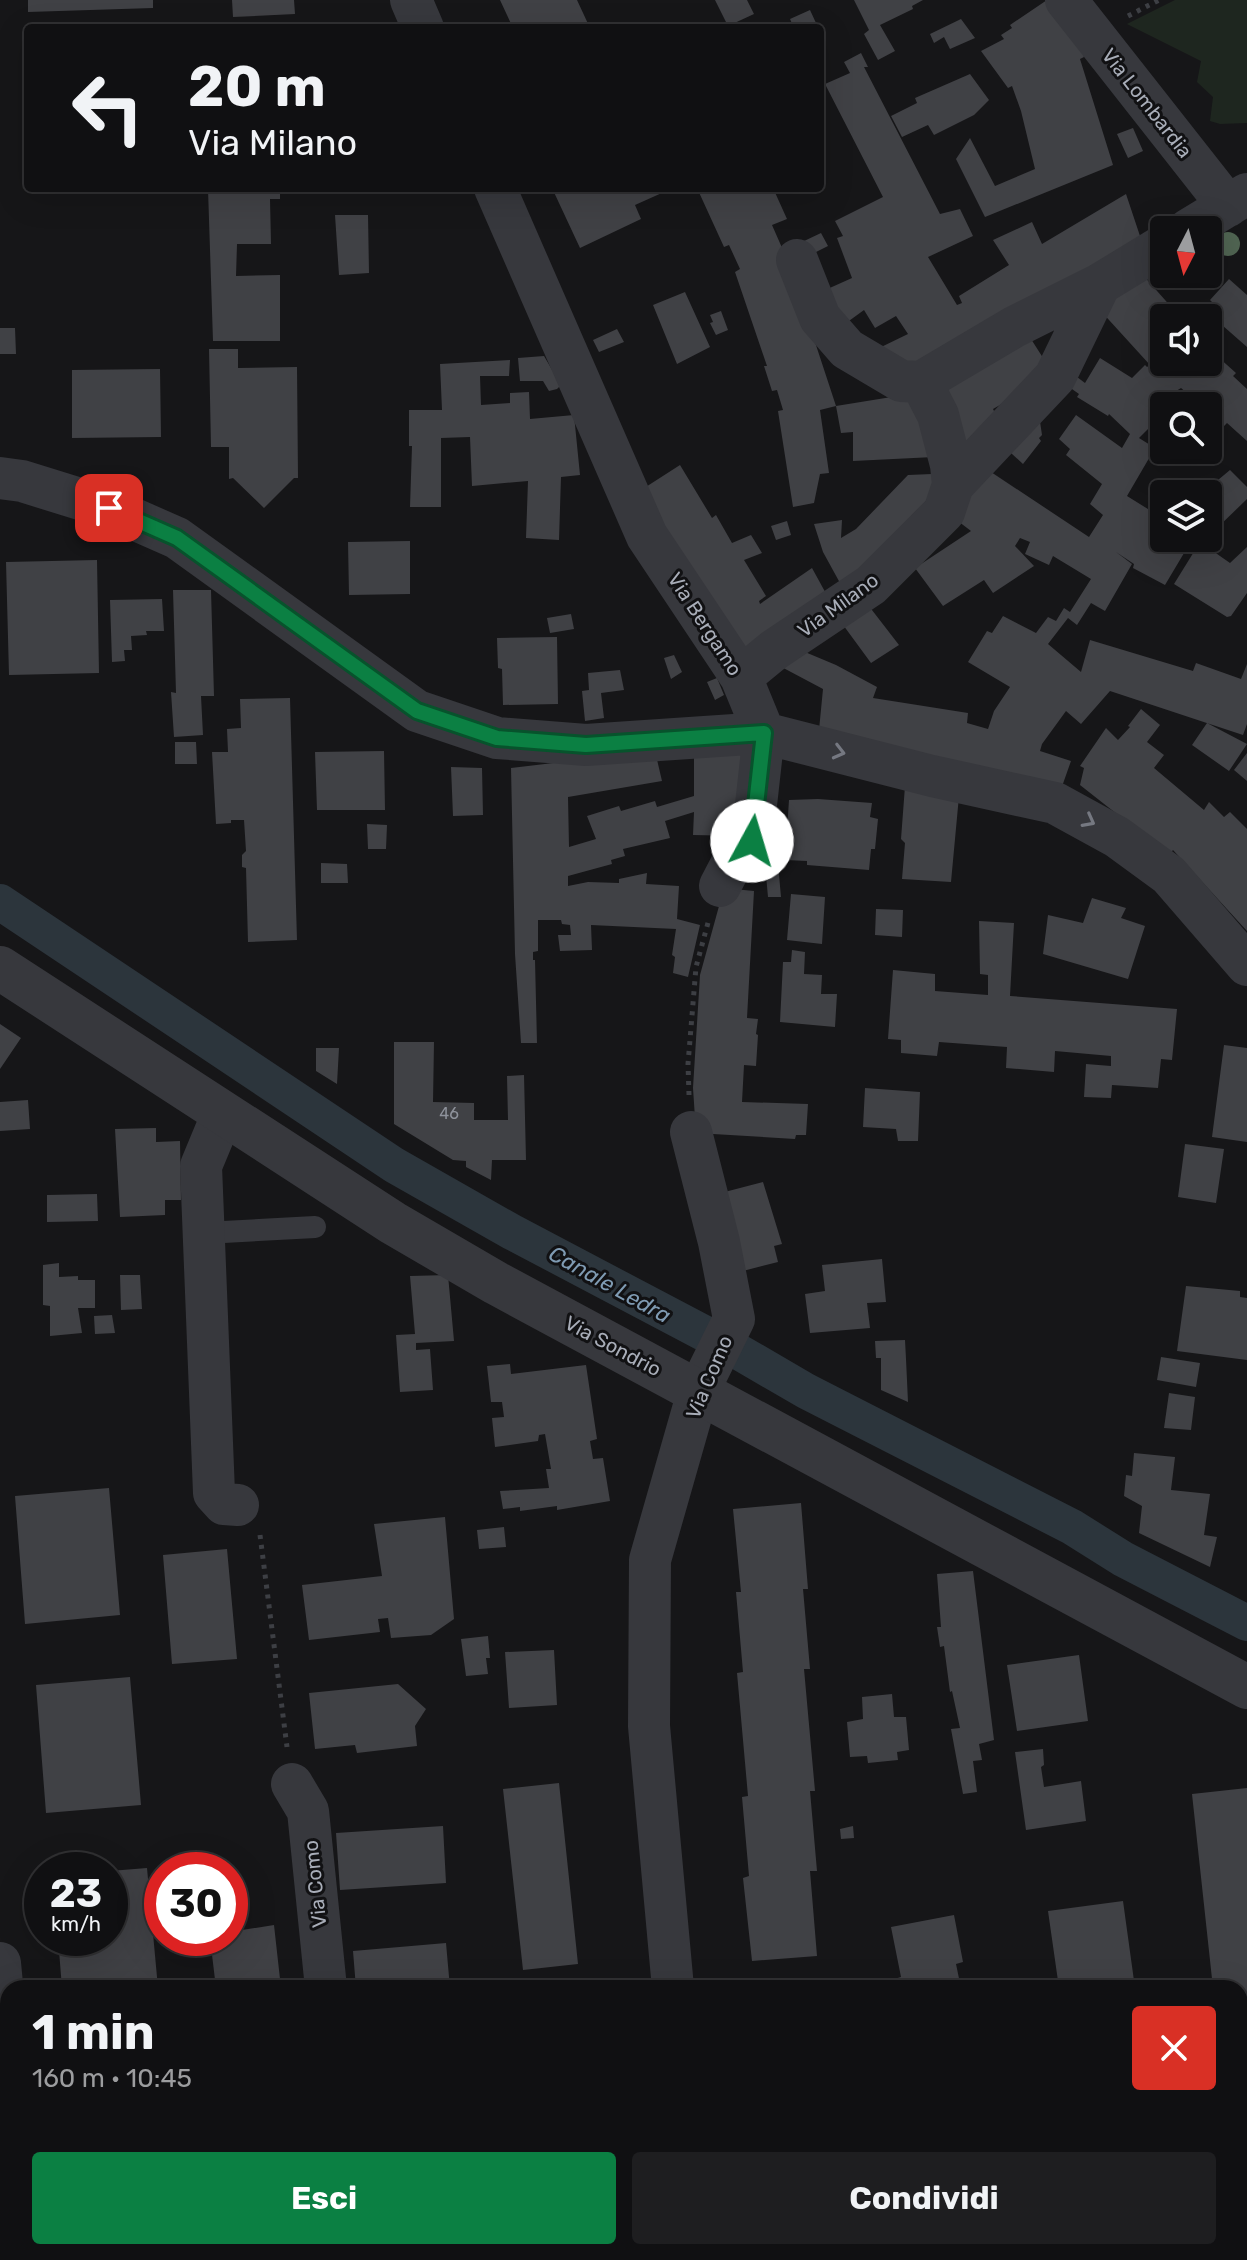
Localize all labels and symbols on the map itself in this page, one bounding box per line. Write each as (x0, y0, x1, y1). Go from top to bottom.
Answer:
street label: Via Lombardia (1097, 44, 1197, 162)
north arrow (1150, 216, 1222, 288)
pin (75, 474, 143, 542)
street label: Via Bergamo (663, 568, 747, 680)
street label: Via Milano (793, 568, 883, 642)
one-way arrow (832, 742, 846, 759)
position arrow (710, 799, 794, 883)
one-way arrow (1080, 812, 1095, 827)
house number: 46 (439, 1104, 459, 1123)
water label: Canale Ledra (544, 1240, 676, 1329)
street label: Via Sondrio (561, 1311, 665, 1381)
street label: Via Como (681, 1332, 737, 1422)
street label: Via Como (298, 1839, 332, 1929)
speed limit sign: 30 (144, 1852, 248, 1956)

